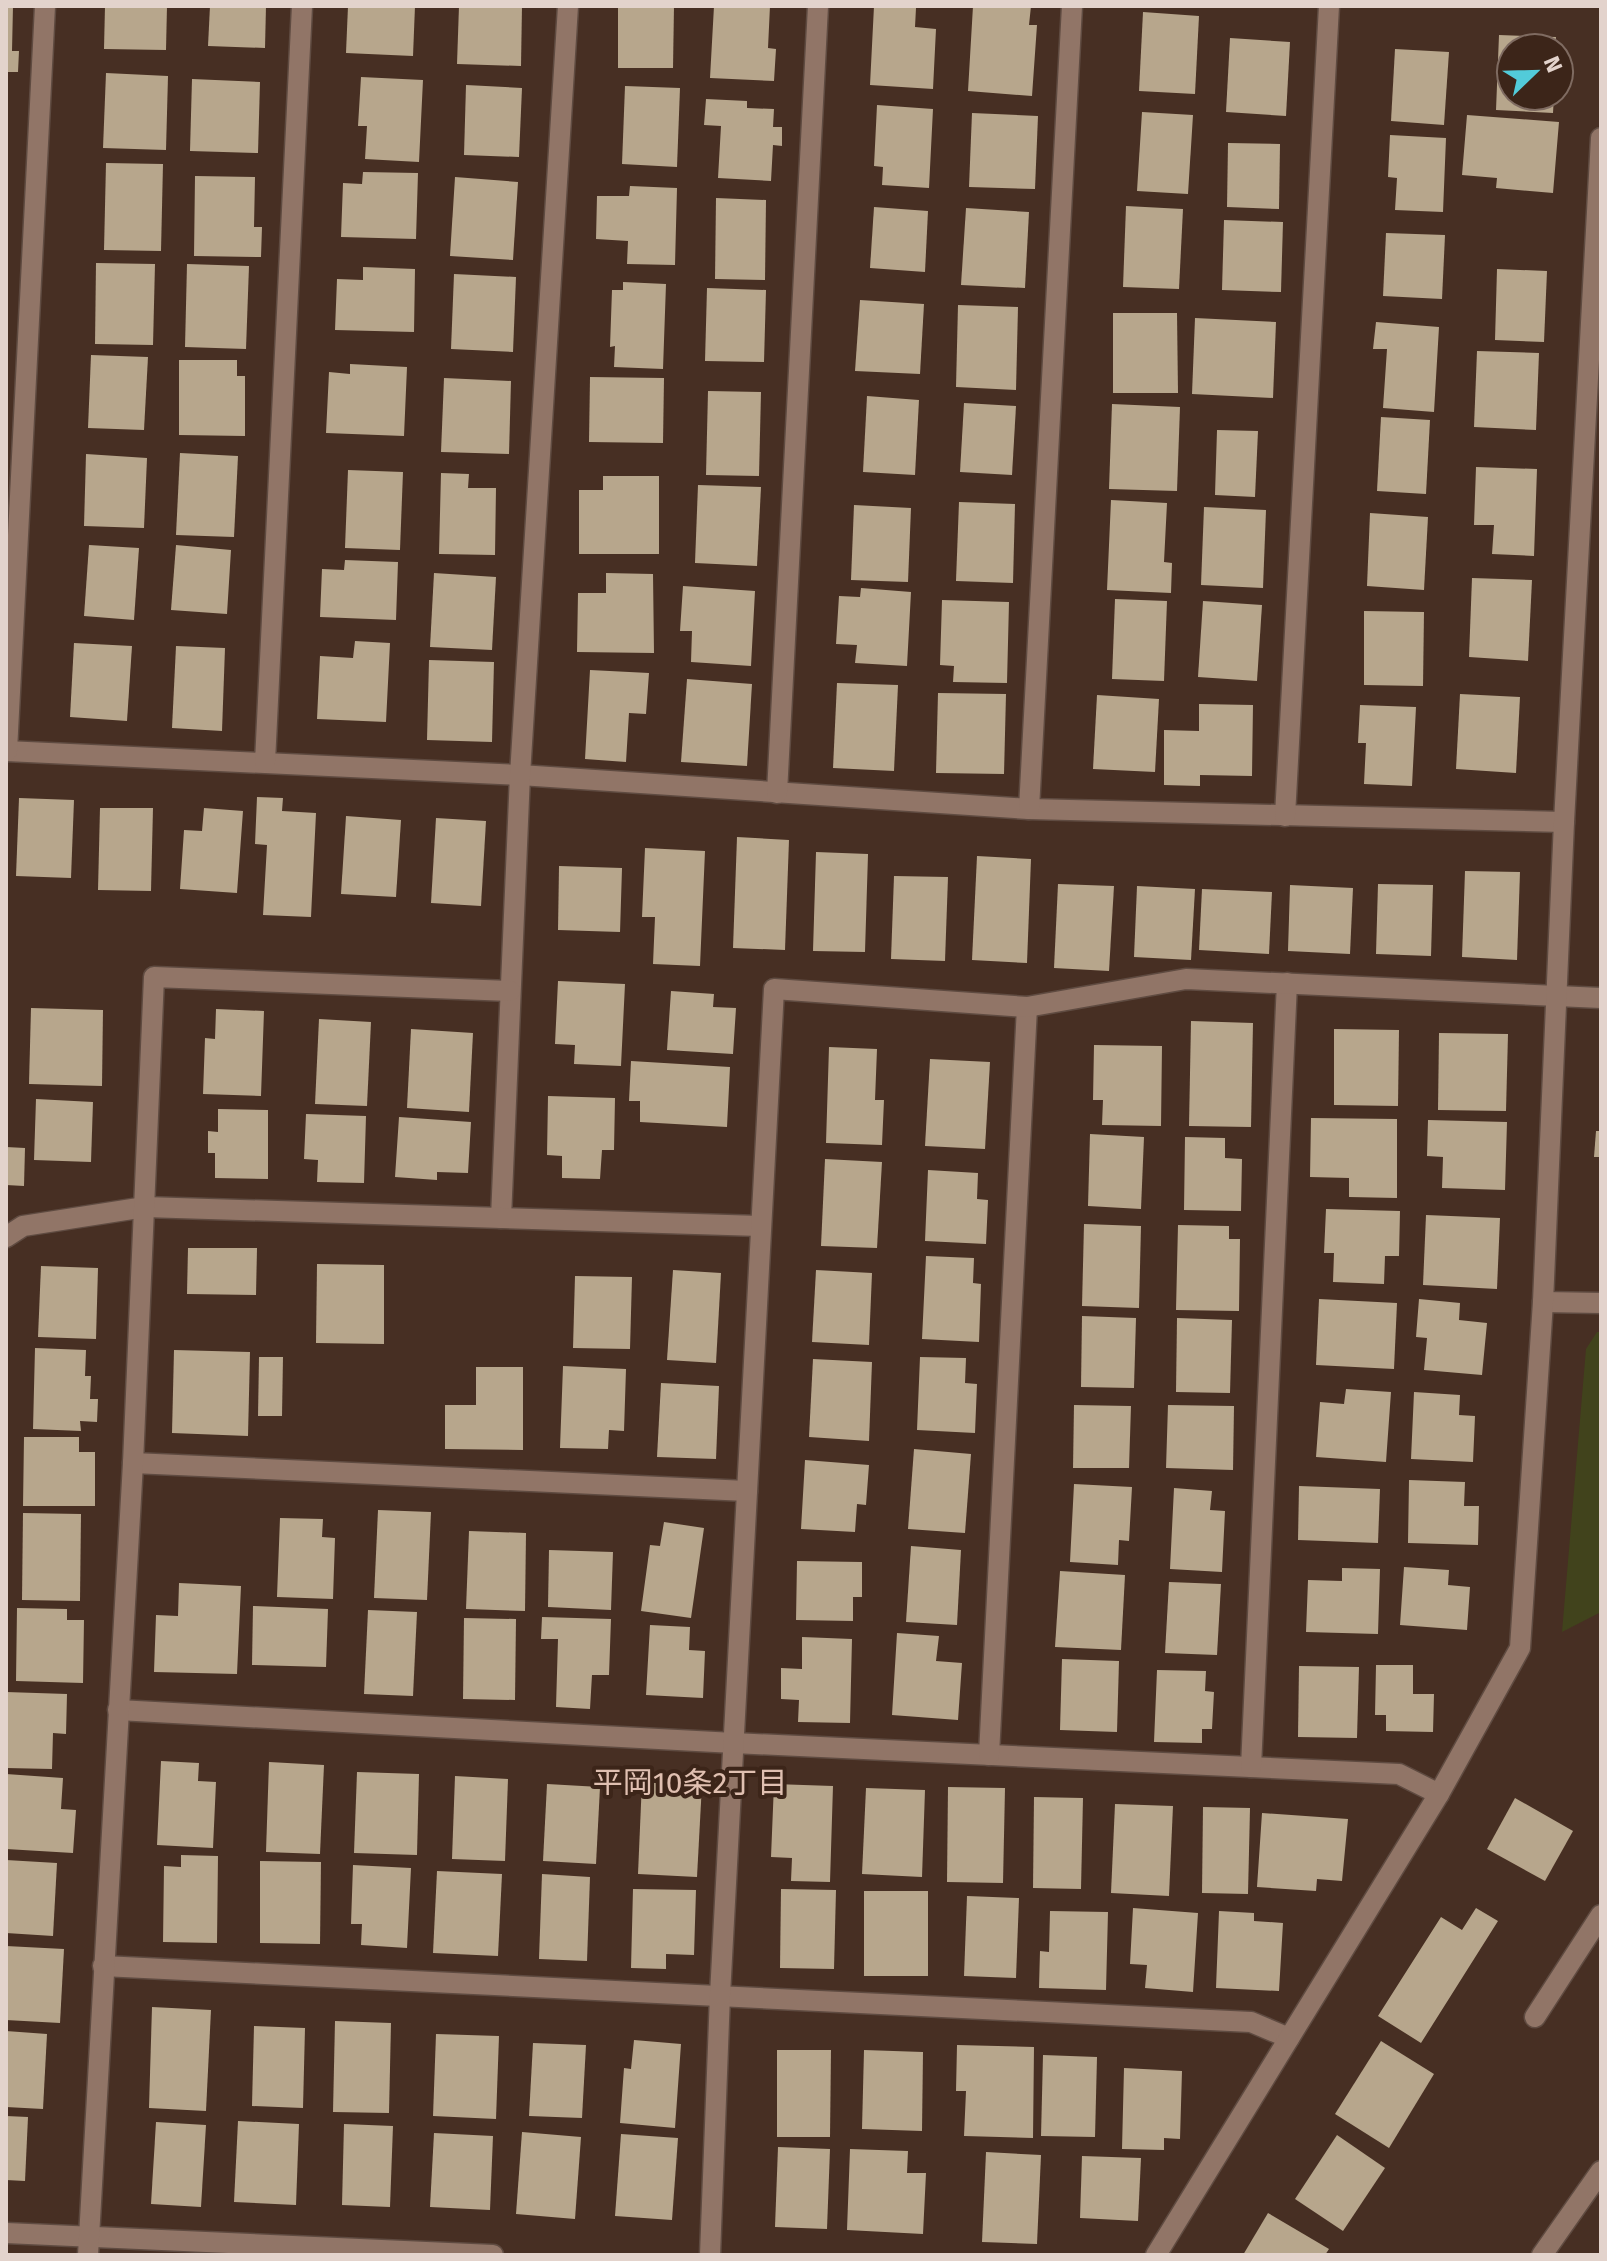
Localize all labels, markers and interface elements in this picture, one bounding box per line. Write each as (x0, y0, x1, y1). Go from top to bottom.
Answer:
north arrow (1495, 32, 1575, 112)
text: N (1538, 52, 1568, 76)
district label: 平岡10条2丁目 (593, 1765, 787, 1801)

